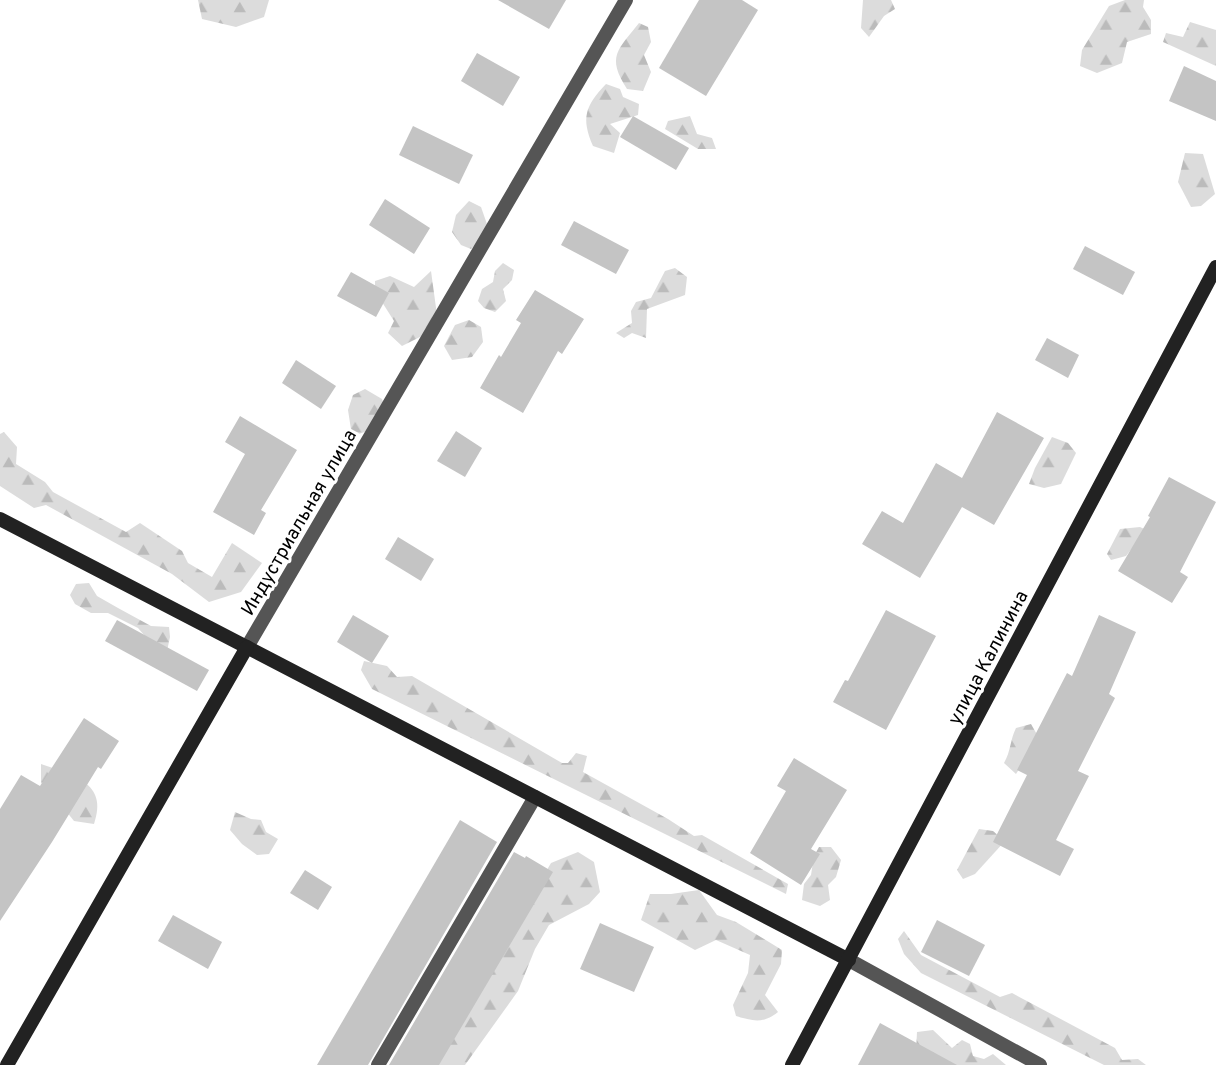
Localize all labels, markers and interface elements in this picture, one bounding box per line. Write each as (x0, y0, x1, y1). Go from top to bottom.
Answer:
street label: Индустриальная улица (237, 426, 363, 620)
street label: улица Калинина (943, 587, 1034, 729)

